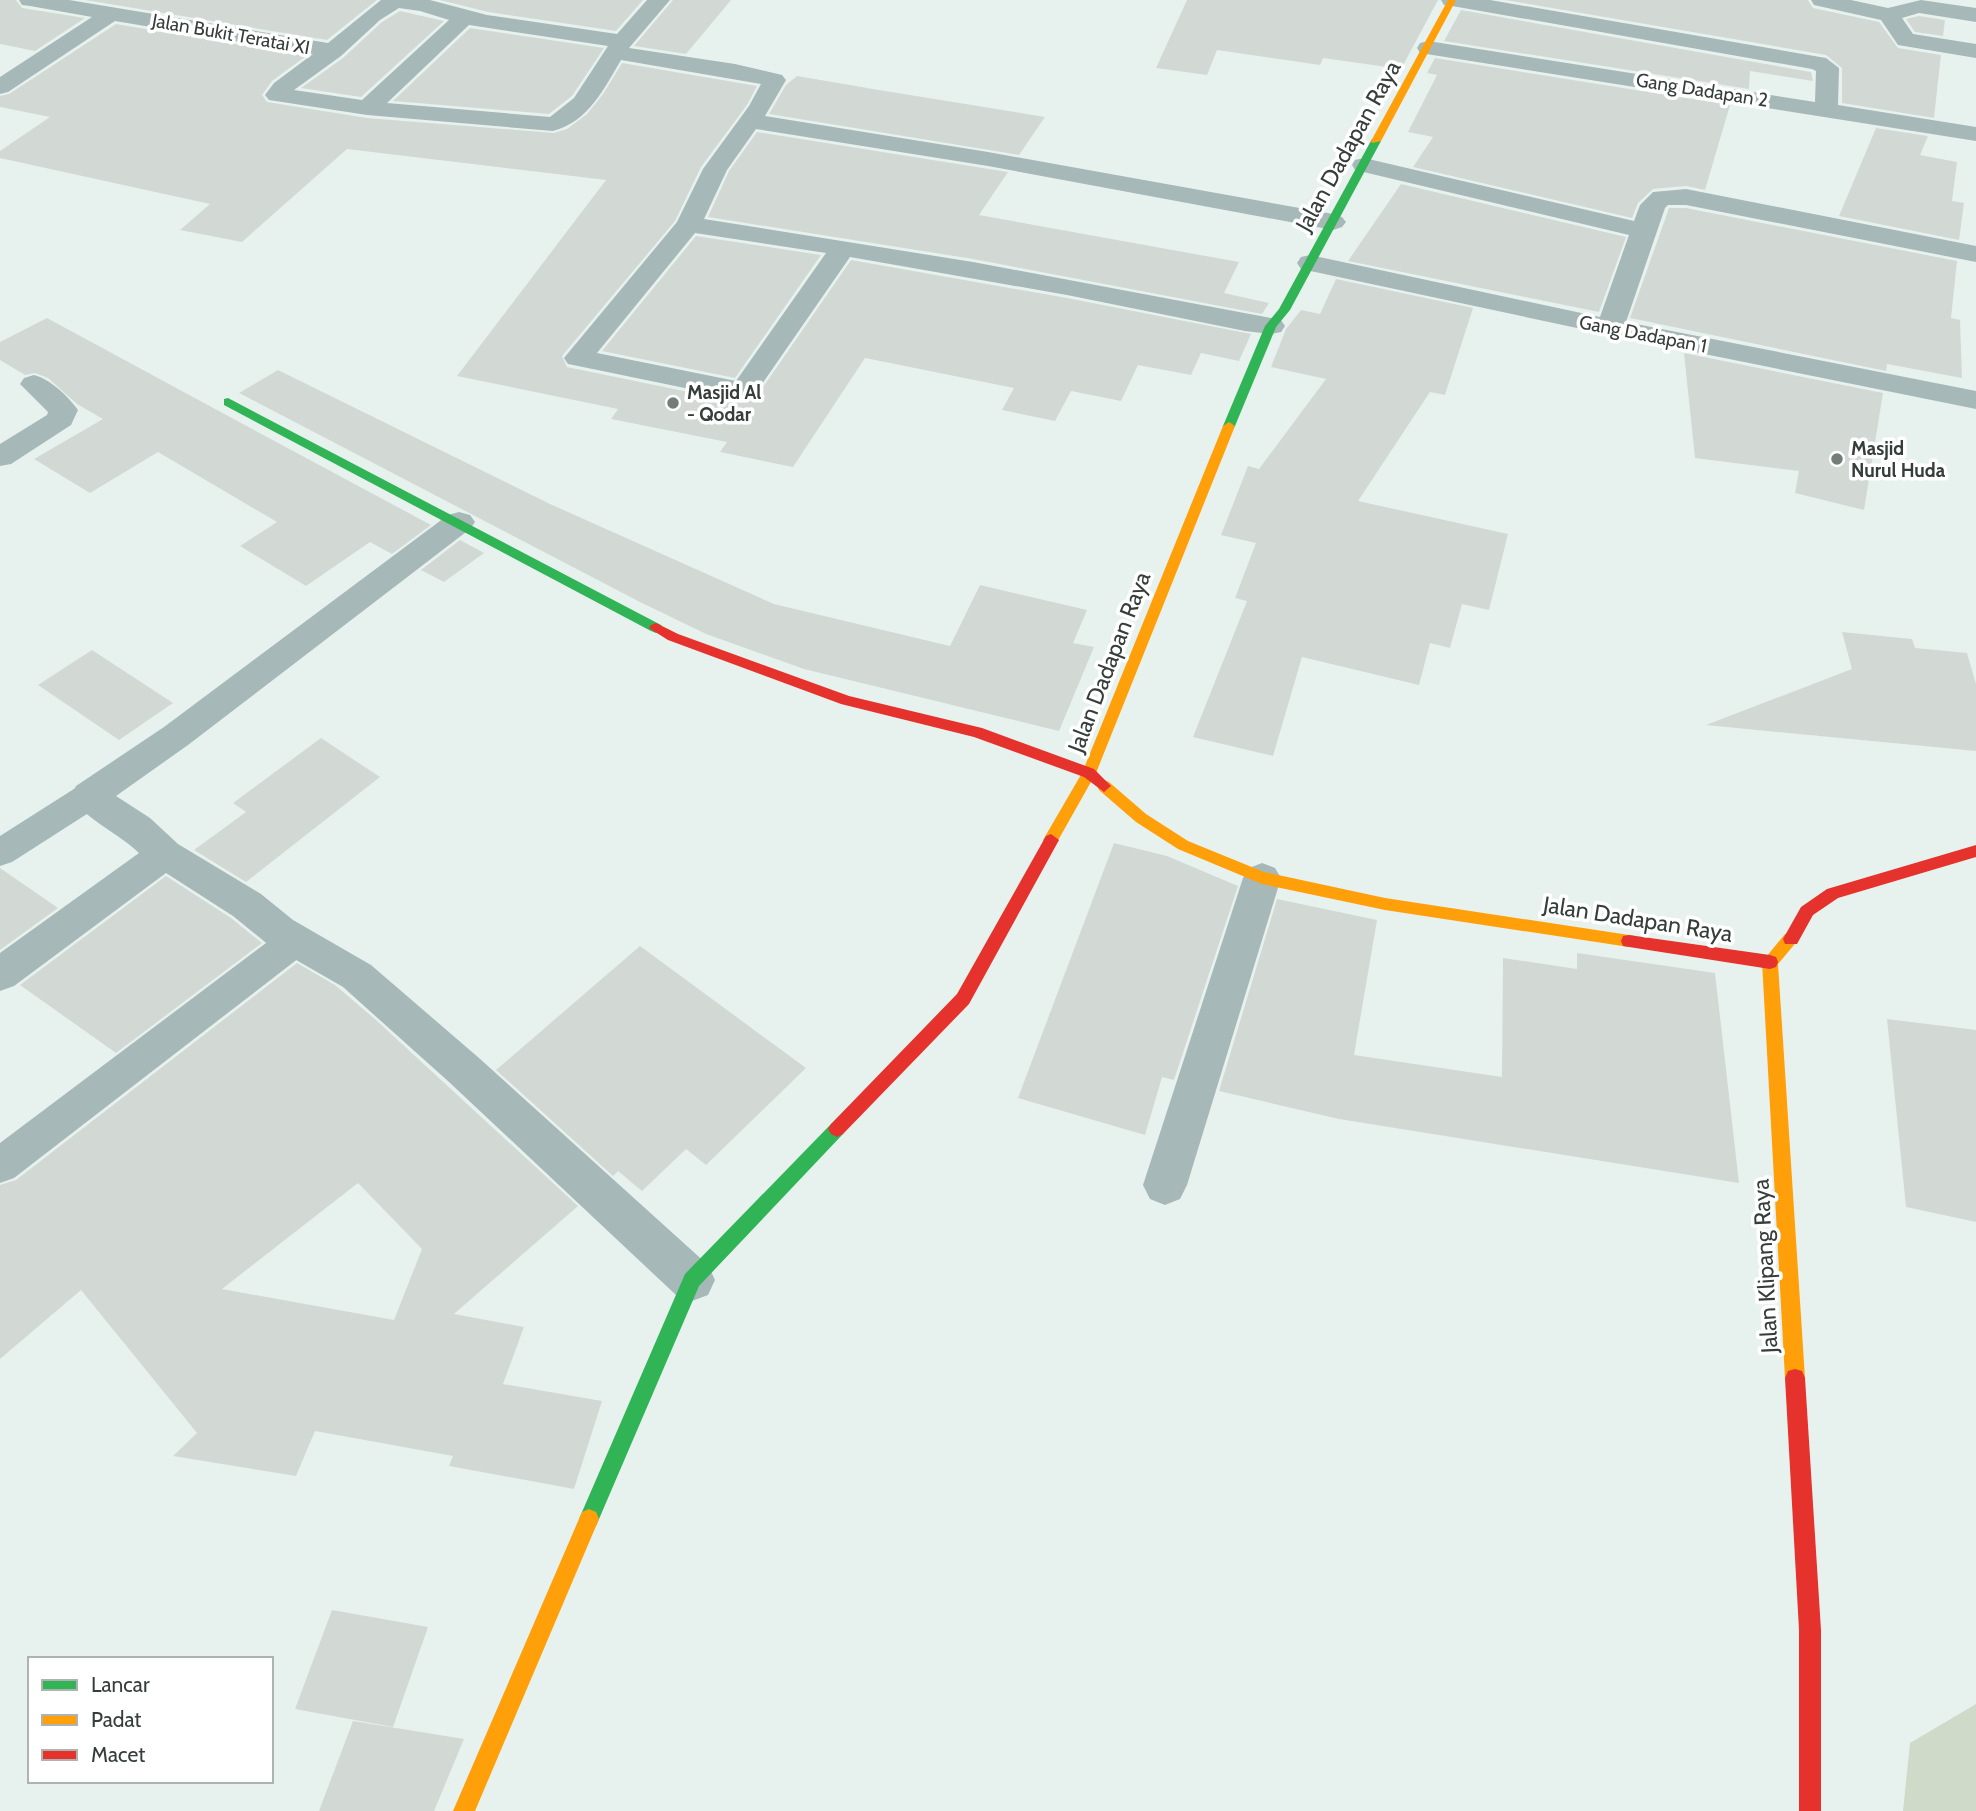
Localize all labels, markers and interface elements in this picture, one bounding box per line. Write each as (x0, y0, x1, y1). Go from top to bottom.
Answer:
street label: Jalan Bukit Teratai XI (149, 9, 312, 59)
street label: Jalan Dadapan Raya (1289, 56, 1407, 237)
street label: Gang Dadapan 2 (1634, 68, 1770, 112)
street label: Gang Dadapan 1 (1577, 310, 1709, 358)
place label: Masjid Al - Qodar (687, 381, 761, 426)
marker: Masjid Al - Qodar (665, 395, 681, 411)
place label: Masjid Nurul Huda (1851, 437, 1946, 482)
marker: Masjid Nurul Huda (1829, 451, 1845, 467)
street label: Jalan Dadapan Raya (1061, 568, 1156, 757)
street label: Jalan Dadapan Raya (1540, 890, 1735, 948)
street label: Jalan Klipang Raya (1746, 1178, 1784, 1355)
legend (28, 1657, 273, 1783)
text: Lancar (91, 1672, 150, 1697)
text: Padat (91, 1707, 141, 1732)
text: Macet (91, 1742, 145, 1767)

